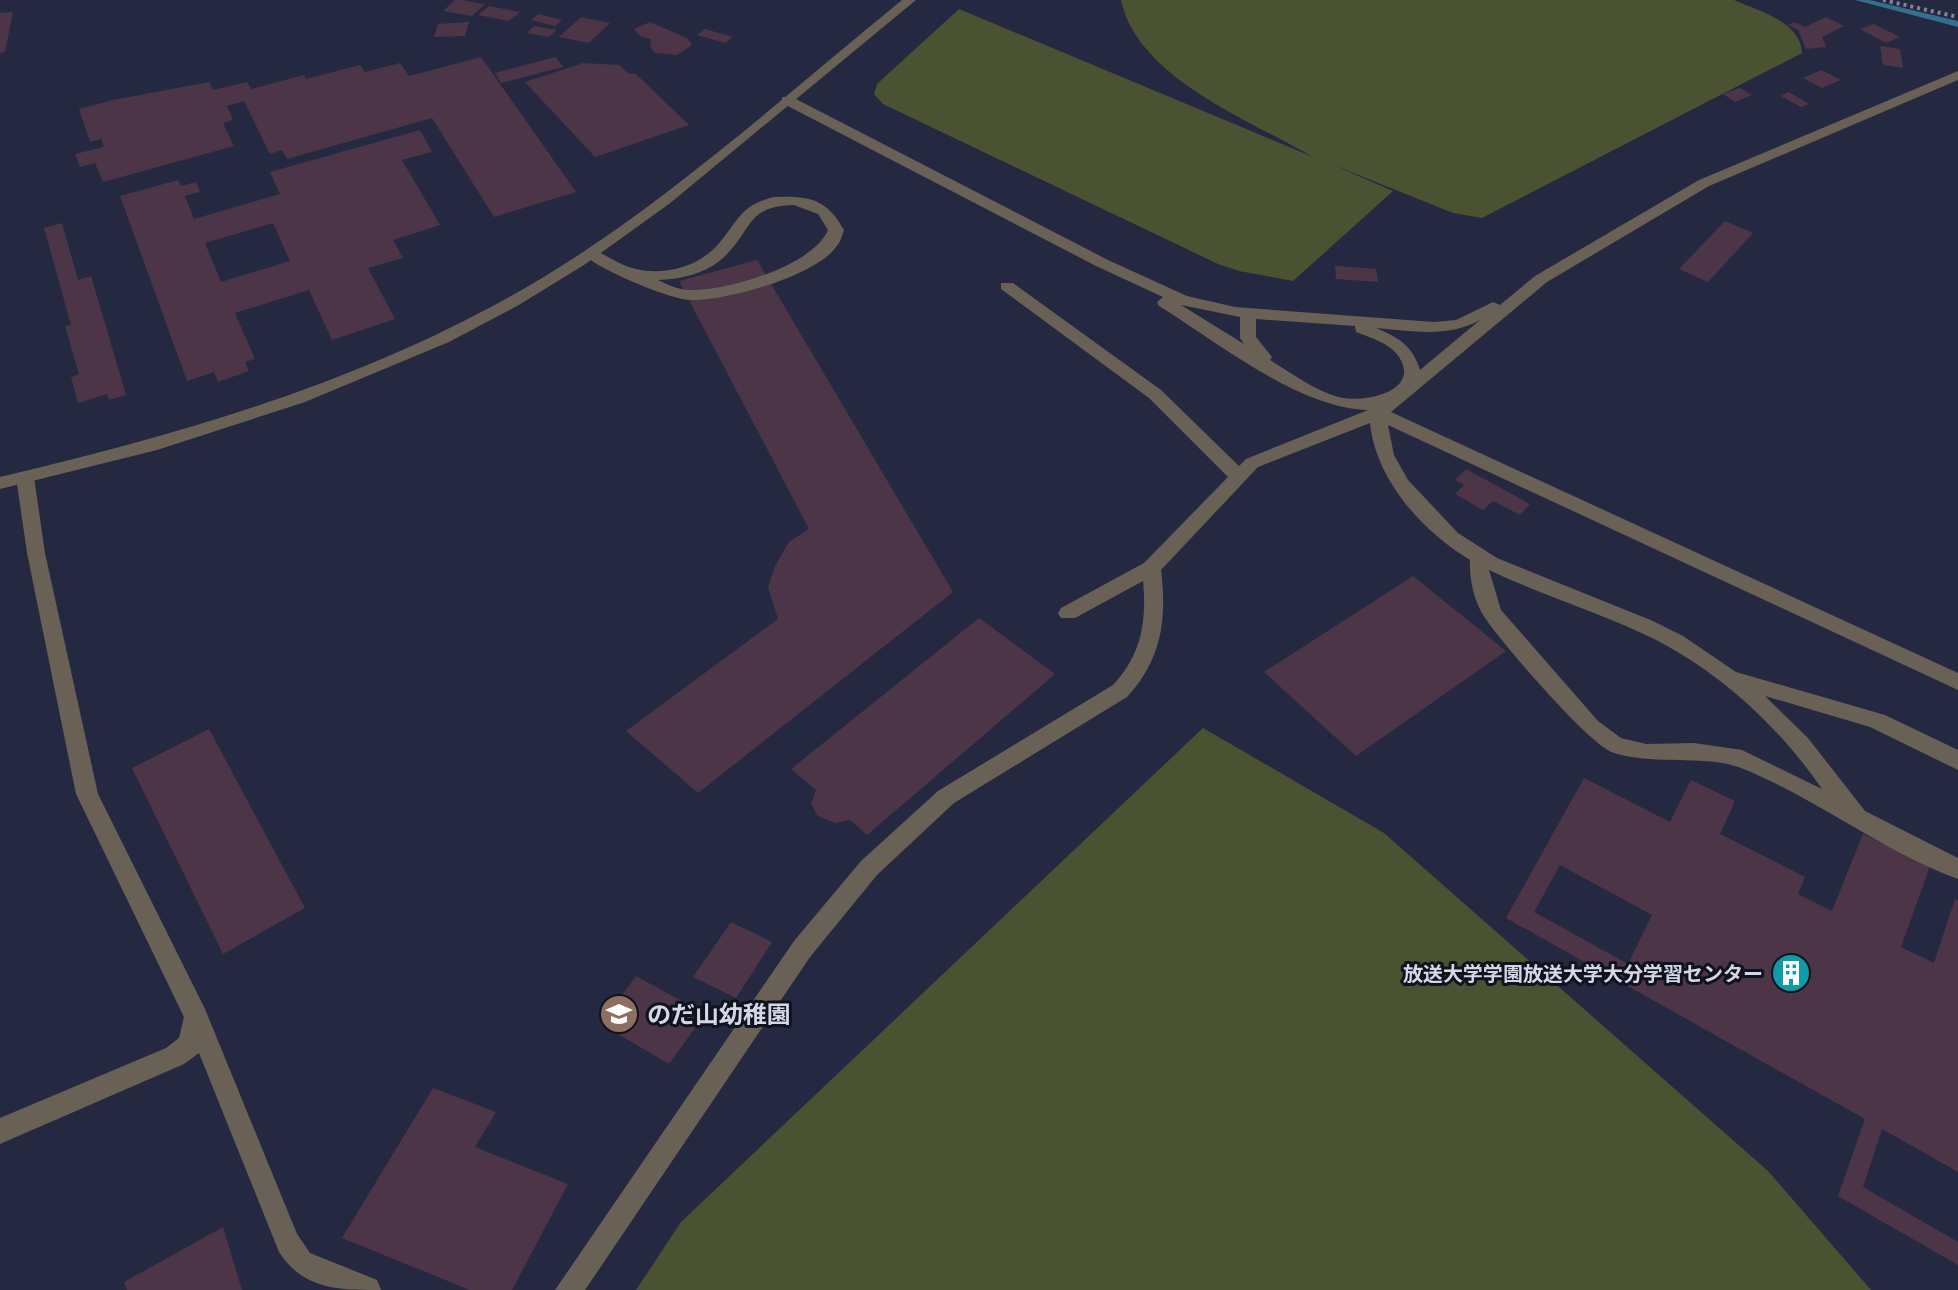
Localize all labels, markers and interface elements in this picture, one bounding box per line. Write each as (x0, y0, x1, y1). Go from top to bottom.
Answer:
building icon: 放送大学学園放送大学大分学習センター (1770, 952, 1812, 994)
place label: 放送大学学園放送大学大分学習センター (1403, 962, 1763, 985)
school or university icon: のだ山幼稚園 (598, 993, 640, 1035)
place label: のだ山幼稚園 (647, 1001, 791, 1028)

